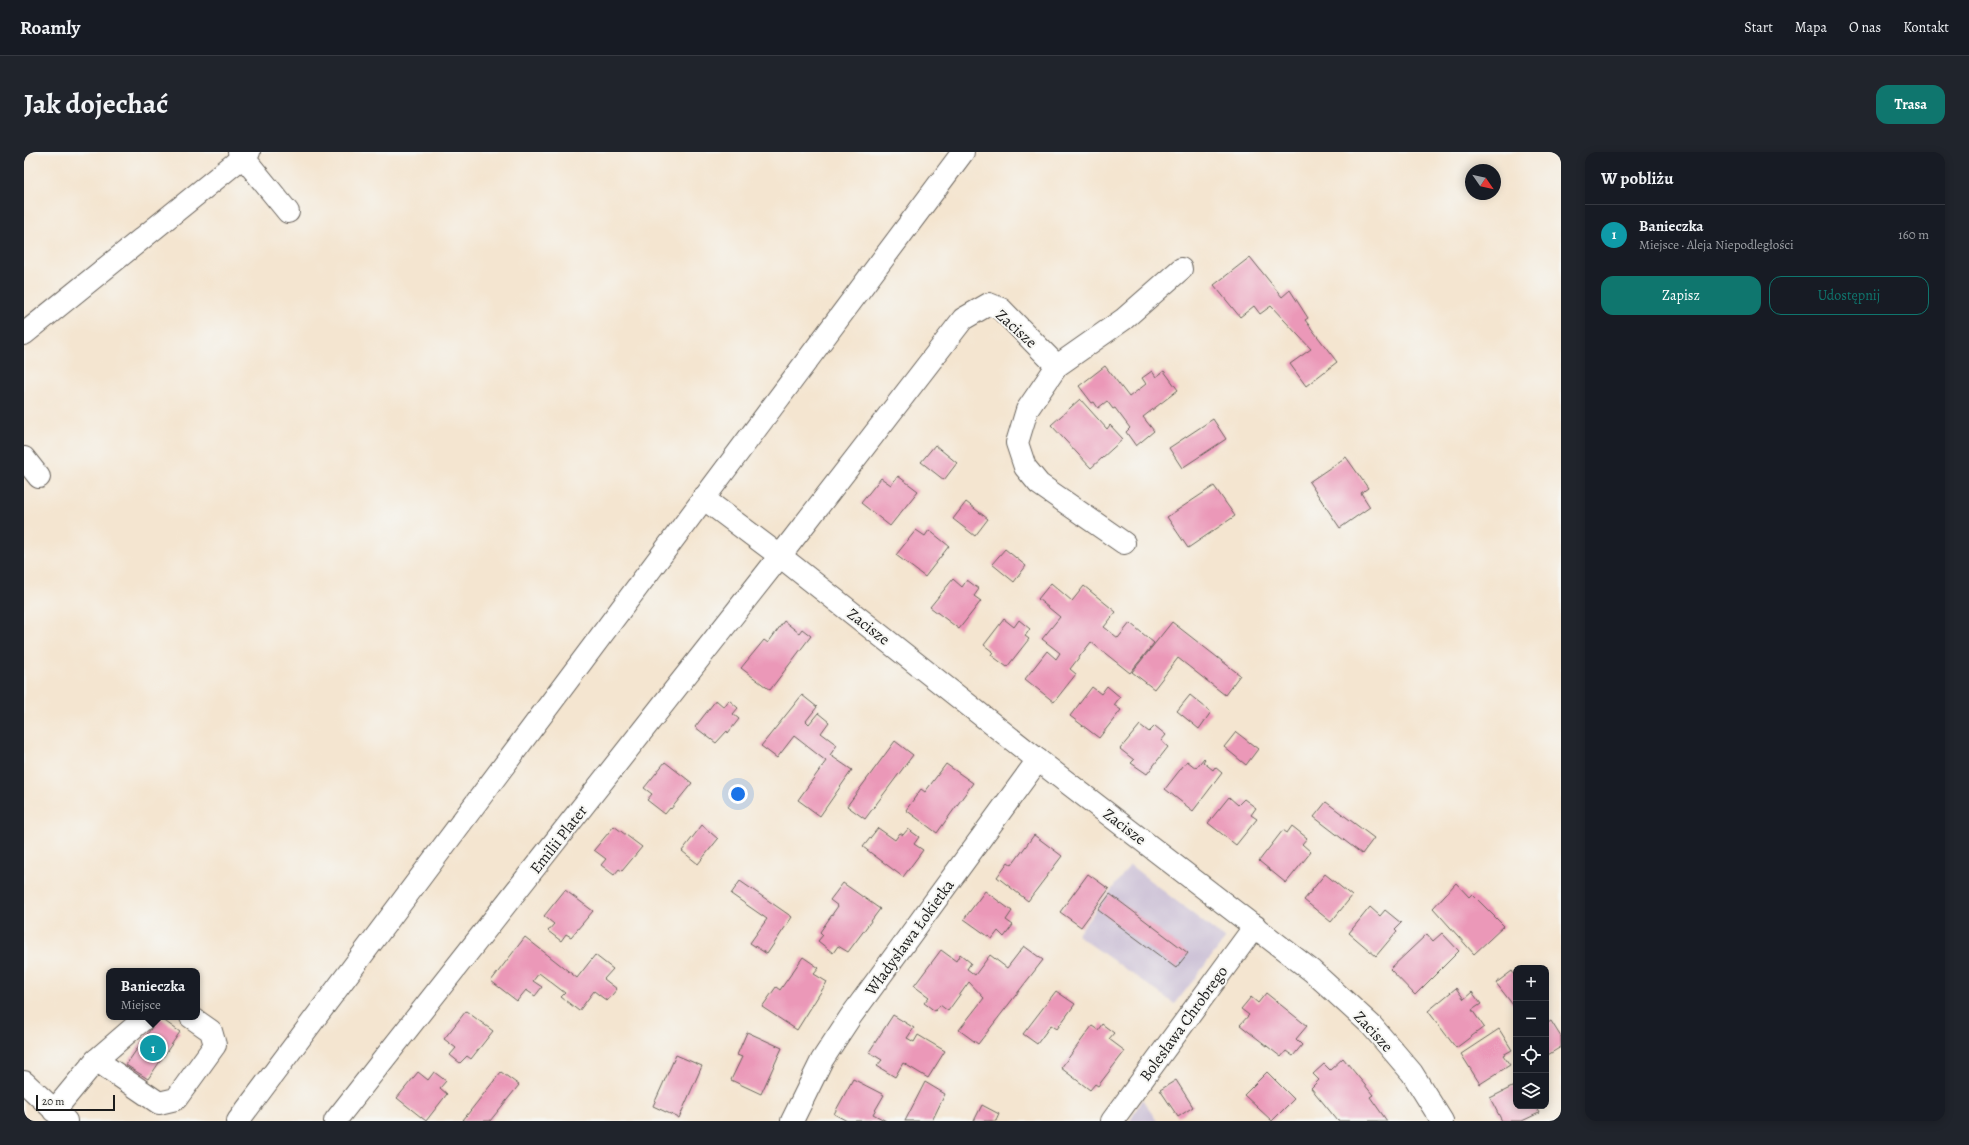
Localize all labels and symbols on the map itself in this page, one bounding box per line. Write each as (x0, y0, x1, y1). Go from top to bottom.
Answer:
north arrow (1465, 164, 1501, 200)
street label: Zacisze (991, 304, 1042, 353)
street label: Zacisze (842, 603, 894, 650)
your location (728, 784, 748, 804)
street label: Emilii Plater (525, 801, 593, 879)
street label: Zacisze (1098, 803, 1151, 850)
street label: Władysława Łokietka (860, 875, 960, 1001)
street label: Bolesława Chrobrego (1134, 961, 1233, 1086)
street label: Zacisze (1349, 1006, 1398, 1057)
pin: 1 (140, 1033, 166, 1063)
scale bar (36, 1093, 115, 1112)

